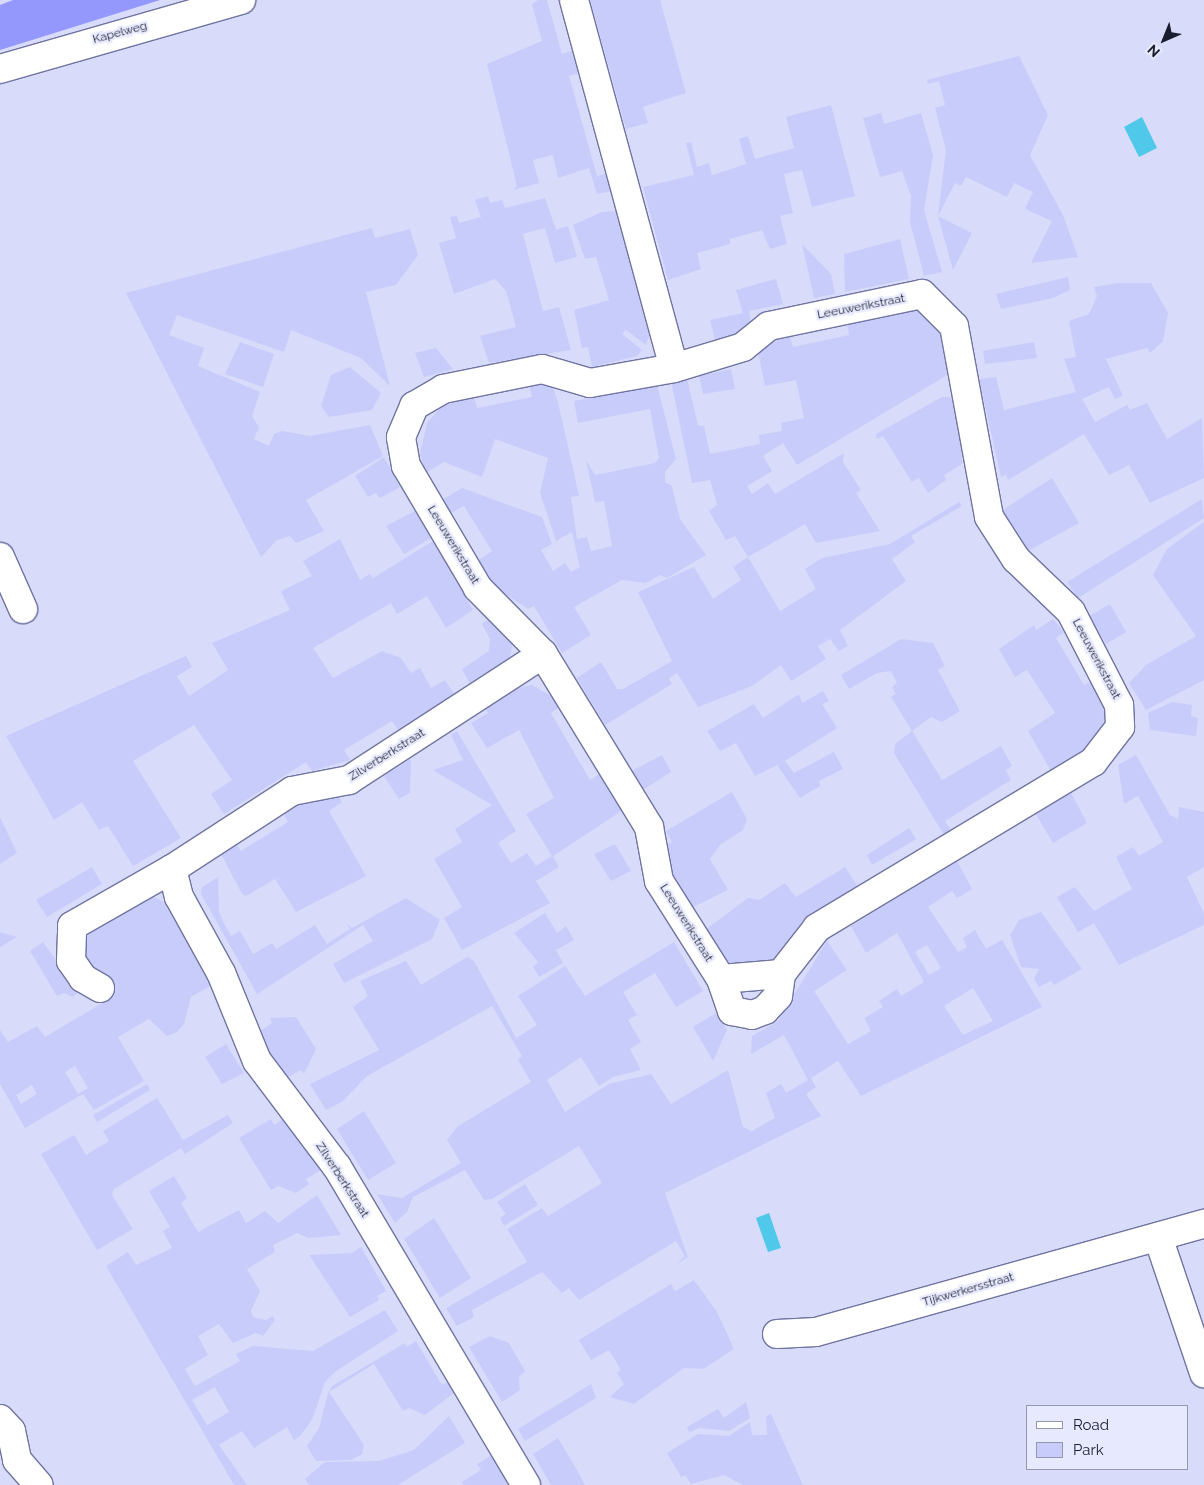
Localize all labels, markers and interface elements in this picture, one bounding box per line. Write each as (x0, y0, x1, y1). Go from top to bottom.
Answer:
north arrow (1139, 15, 1189, 65)
street label: Kapelweg (91, 19, 149, 47)
text: N (1144, 41, 1163, 60)
street label: Leeuwerikstraat (816, 291, 906, 323)
street label: Leeuwerikstraat (424, 503, 482, 587)
street label: Leeuwerikstraat (1069, 616, 1123, 702)
street label: Zilverberkstraat (346, 726, 428, 784)
street label: Leeuwerikstraat (656, 881, 716, 965)
street label: Zilverberkstraat (312, 1140, 372, 1220)
street label: Tijkwerkersstraat (921, 1270, 1015, 1310)
legend (1026, 1405, 1189, 1470)
text: Road (1073, 1416, 1109, 1434)
text: Park (1073, 1441, 1104, 1459)

